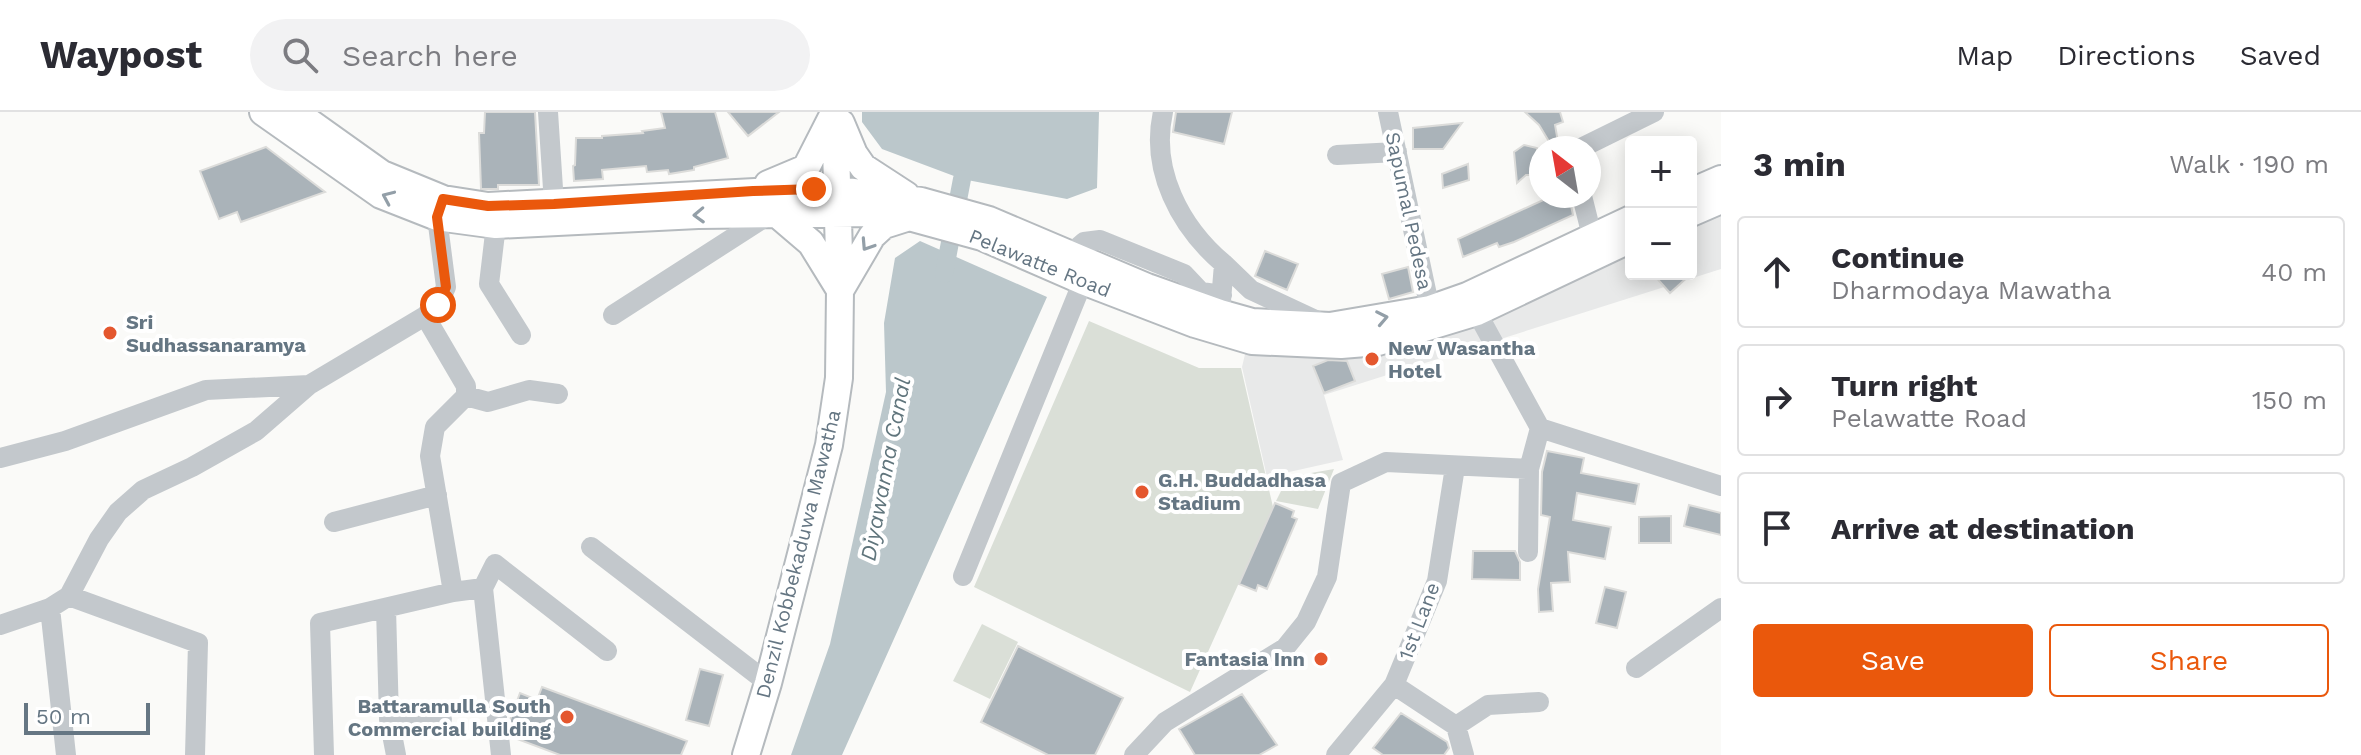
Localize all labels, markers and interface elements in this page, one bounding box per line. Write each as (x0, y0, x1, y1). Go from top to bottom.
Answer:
search box (250, 19, 810, 91)
text: Waypost (40, 33, 202, 77)
icon: search (278, 33, 322, 77)
text: Search here (342, 38, 518, 73)
text: Map (1956, 39, 2013, 72)
text: Directions (2057, 39, 2196, 72)
text: Saved (2240, 39, 2321, 72)
street label: Sapumal Pedesa (1381, 130, 1437, 292)
north arrow (1529, 136, 1601, 208)
map controls (1625, 136, 1697, 280)
button: + (1625, 136, 1697, 208)
text: 3 min (1753, 144, 1846, 184)
text: Walk · 190 m (2169, 149, 2329, 179)
route end (796, 171, 832, 207)
one-way arrow (382, 191, 396, 207)
one-way arrow (692, 206, 705, 224)
button: − (1625, 208, 1697, 280)
street label: Pelawatte Road (966, 224, 1114, 302)
one-way arrow (862, 236, 877, 250)
text: Continue (1831, 240, 1964, 275)
icon: ahead (1755, 250, 1799, 294)
text: 40 m (2261, 257, 2327, 287)
text: Dharmodaya Mawatha (1831, 275, 2112, 305)
route start (420, 287, 456, 323)
place label: Sri Sudhassanaramya (126, 310, 306, 357)
one-way arrow (1375, 311, 1389, 328)
marker: Sri Sudhassanaramya (101, 324, 119, 342)
place label: New Wasantha Hotel (1388, 336, 1536, 383)
marker: New Wasantha Hotel (1363, 350, 1381, 368)
text: Turn right (1831, 368, 1977, 403)
water label: Diyawanna Canal (855, 375, 916, 563)
icon: right (1755, 378, 1799, 422)
text: 150 m (2252, 385, 2327, 415)
text: Pelawatte Road (1831, 403, 2027, 433)
street label: Denzil Kobbekaduwa Mawatha (750, 407, 846, 701)
place label: G.H. Buddadhasa Stadium (1158, 468, 1326, 515)
marker: G.H. Buddadhasa Stadium (1133, 483, 1151, 501)
icon: arrive (1755, 506, 1799, 550)
text: Arrive at destination (1831, 511, 2135, 546)
street label: 1st Lane (1393, 579, 1445, 663)
button: Save (1753, 624, 2033, 697)
button: Share (2049, 624, 2329, 697)
place label: Fantasia Inn (1185, 647, 1305, 671)
marker: Fantasia Inn (1312, 650, 1330, 668)
place label: Battaramulla South Commercial building (348, 694, 552, 741)
scale bar (24, 699, 150, 735)
text: 50 m (36, 704, 91, 729)
marker: Battaramulla South Commercial building (558, 708, 576, 726)

